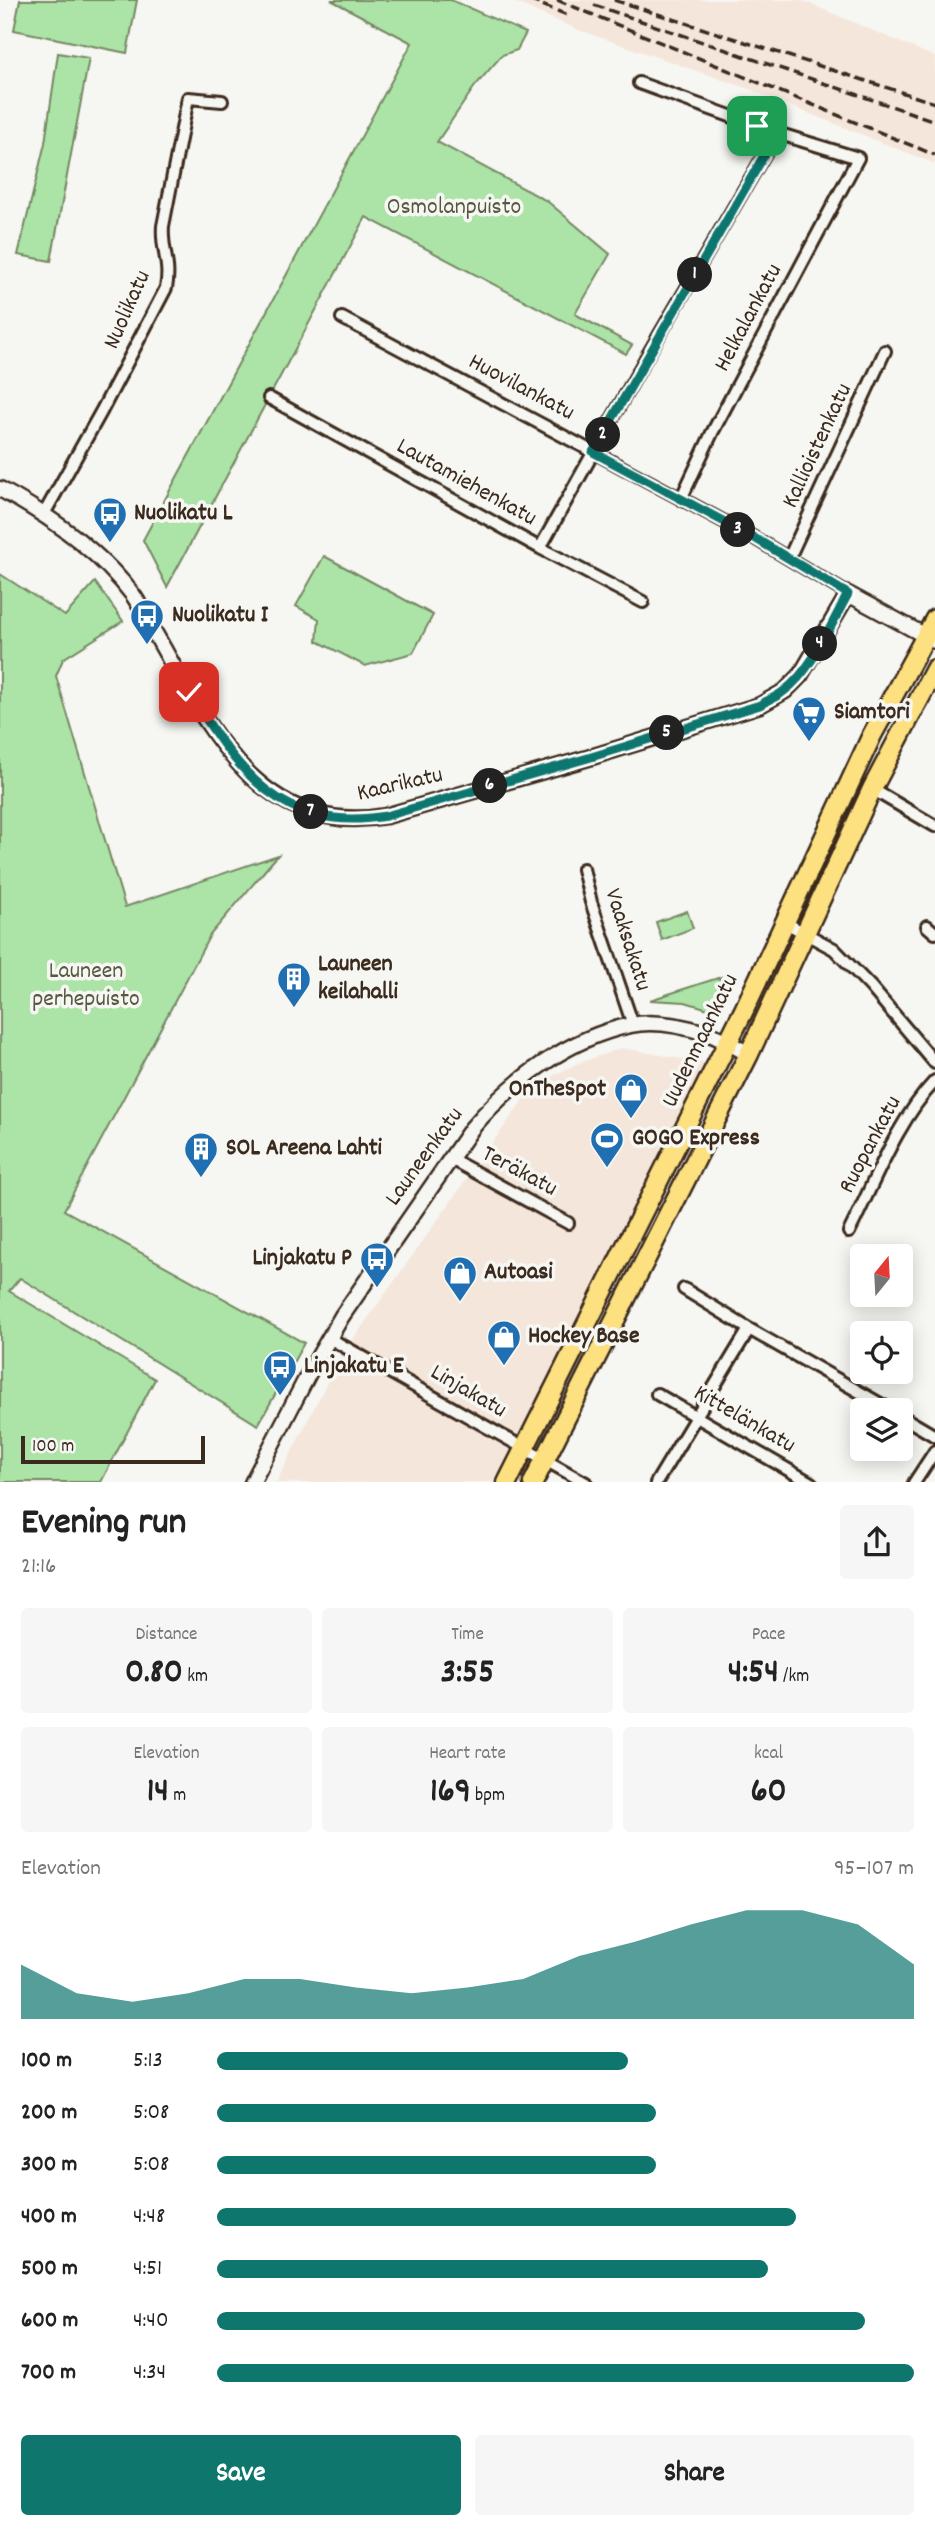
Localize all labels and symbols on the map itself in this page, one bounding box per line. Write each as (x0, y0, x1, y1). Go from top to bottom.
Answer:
pin (727, 96, 787, 156)
park label: Osmolanpuisto (387, 191, 521, 225)
pin: 1 (678, 258, 712, 292)
street label: Helkalankatu (706, 258, 792, 378)
street label: Nuolikatu (96, 265, 160, 355)
street label: Huovilankatu (462, 346, 580, 430)
street label: Kallioistenkatu (774, 378, 862, 514)
pin: 2 (586, 418, 620, 452)
street label: Lautamiehenkatu (390, 430, 542, 536)
bus stop icon: Nuolikatu L (91, 495, 129, 544)
place label: Nuolikatu L (134, 497, 233, 531)
pin: 3 (720, 512, 756, 548)
bus stop icon: Nuolikatu I (128, 597, 166, 646)
place label: Nuolikatu I (172, 599, 269, 633)
pin: 4 (802, 626, 838, 662)
pin (159, 662, 219, 722)
supermarket icon: Siamtori (790, 694, 828, 743)
place label: Siamtori (834, 696, 910, 730)
pin: 5 (650, 716, 684, 750)
street label: Kaarikatu (354, 759, 446, 811)
pin: 6 (472, 768, 508, 804)
pin: 7 (294, 794, 328, 830)
street label: Vaaksakatu (595, 885, 659, 995)
place label: Launeen keilahalli (318, 948, 398, 1010)
park label: Launeen perhepuisto (32, 955, 140, 1017)
building icon: Launeen keilahalli (275, 960, 313, 1009)
street label: Uudenmaankatu (654, 968, 748, 1114)
shop icon: OnTheSpot (612, 1071, 650, 1120)
place label: OnTheSpot (509, 1073, 606, 1107)
street label: Ruopankatu (831, 1090, 911, 1200)
street label: Launeenkatu (377, 1100, 473, 1214)
sports icon: GOGO Express (588, 1120, 626, 1169)
place label: GOGO Express (632, 1122, 760, 1156)
building icon: SOL Areena Lahti (182, 1130, 220, 1179)
place label: SOL Areena Lahti (226, 1132, 383, 1166)
street label: Teräkatu (475, 1138, 563, 1206)
bus stop icon: Linjakatu P (358, 1240, 396, 1289)
place label: Linjakatu P (252, 1242, 352, 1276)
north arrow (850, 1244, 914, 1307)
shop icon: Autoasi (441, 1254, 479, 1303)
place label: Autoasi (484, 1256, 553, 1290)
shop icon: Hockey Base (485, 1318, 523, 1367)
place label: Hockey Base (528, 1320, 640, 1354)
bus stop icon: Linjakatu E (261, 1348, 299, 1397)
place label: Linjakatu E (304, 1350, 405, 1384)
street label: Linjakatu (423, 1356, 513, 1428)
street label: Kittelänkatu (687, 1377, 801, 1463)
scale bar (21, 1434, 205, 1465)

